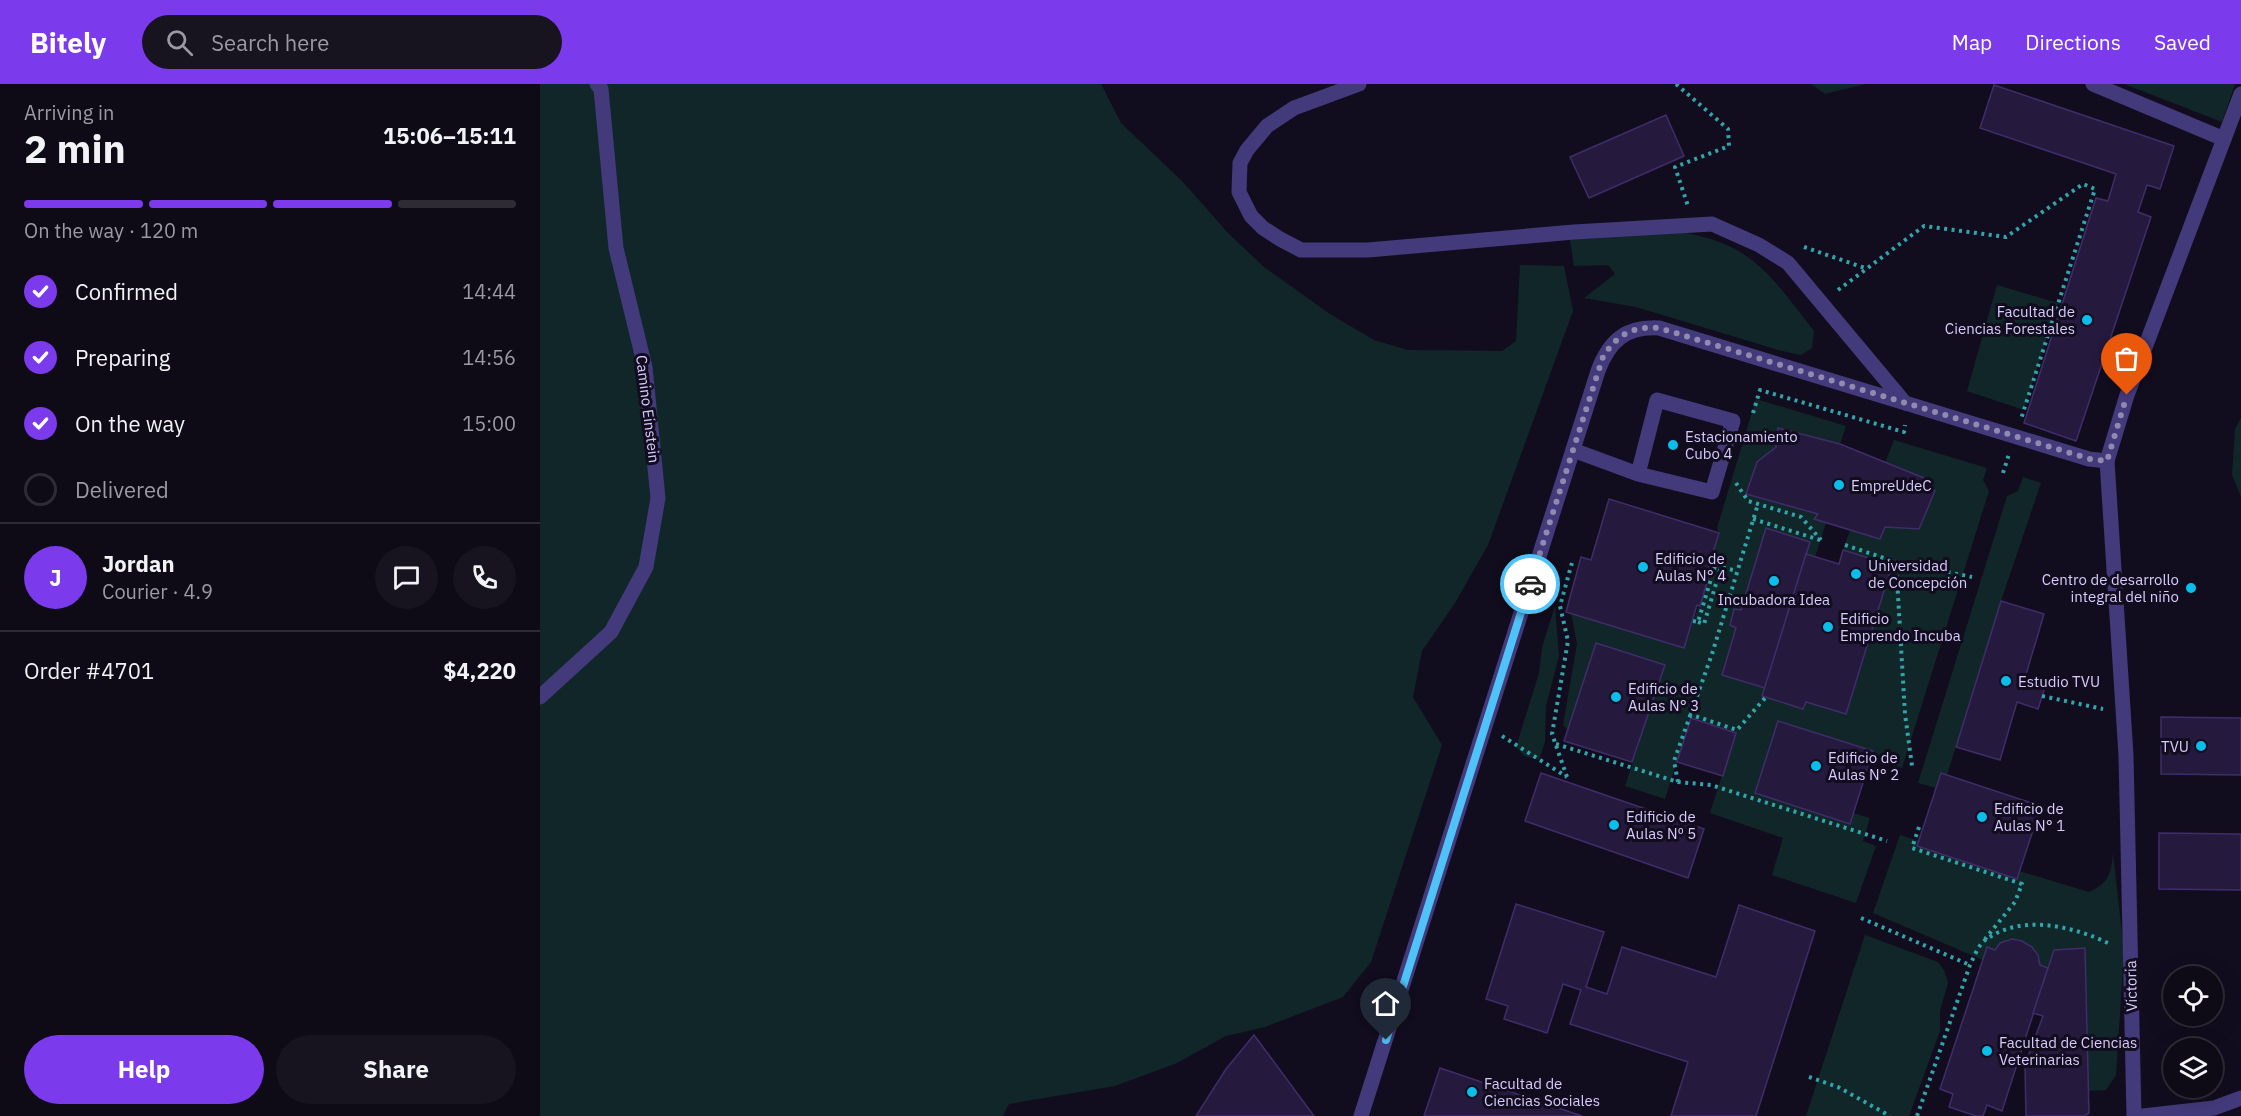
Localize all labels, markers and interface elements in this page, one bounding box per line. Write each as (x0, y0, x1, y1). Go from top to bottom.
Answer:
search box (142, 15, 562, 69)
text: Bitely (30, 24, 106, 61)
icon: search (163, 26, 196, 59)
text: Search here (211, 28, 329, 57)
text: Map (1952, 28, 1992, 56)
text: Directions (2025, 28, 2121, 56)
text: Saved (2154, 28, 2211, 56)
text: Arriving in (24, 99, 114, 126)
text: 15:06–15:11 (383, 121, 516, 150)
text: 2 min (24, 123, 126, 174)
text: On the way · 120 m (24, 217, 198, 244)
icon: check (24, 275, 57, 308)
text: Confirmed (75, 277, 178, 306)
text: 14:44 (462, 278, 516, 305)
place label: Facultad de Ciencias Forestales (1945, 302, 2075, 338)
marker: Facultad de Ciencias Forestales (2080, 313, 2094, 327)
pin (2101, 333, 2152, 395)
icon: check (24, 341, 57, 374)
icon: bag (2110, 342, 2143, 375)
text: Preparing (75, 343, 170, 372)
text: 14:56 (462, 344, 516, 371)
street label: Camino Einstein (632, 354, 664, 464)
icon: check (24, 407, 57, 440)
text: On the way (75, 409, 185, 438)
text: 15:00 (462, 410, 516, 437)
place label: Estacionamiento Cubo 4 (1685, 427, 1798, 463)
marker: Estacionamiento Cubo 4 (1666, 438, 1680, 452)
text: Delivered (75, 475, 169, 504)
place label: EmpreUdeC (1851, 476, 1932, 495)
marker: EmpreUdeC (1832, 478, 1846, 492)
button: chat (375, 546, 438, 609)
button: phone (453, 546, 516, 609)
text: Jordan (102, 549, 175, 578)
place label: Edificio de Aulas N° 4 (1655, 549, 1726, 585)
courier (1500, 554, 1560, 614)
place label: Universidad de Concepción (1868, 556, 1967, 592)
marker: Edificio de Aulas N° 4 (1636, 560, 1650, 574)
text: J (49, 563, 62, 592)
marker: Universidad de Concepción (1849, 567, 1863, 581)
icon: car (1514, 568, 1547, 601)
place label: Centro de desarrollo integral del niño (2042, 570, 2179, 606)
marker: Incubadora Idea (1767, 574, 1781, 588)
text: Courier · 4.9 (102, 578, 213, 605)
marker: Centro de desarrollo integral del niño (2184, 581, 2198, 595)
place label: Incubadora Idea (1718, 590, 1830, 609)
place label: Edificio Emprendo Incuba (1840, 609, 1961, 645)
marker: Edificio Emprendo Incuba (1821, 620, 1835, 634)
text: Order #4701 (24, 656, 154, 685)
text: $4,220 (443, 656, 516, 685)
place label: Estudio TVU (2018, 672, 2100, 691)
marker: Estudio TVU (1999, 674, 2013, 688)
place label: Edificio de Aulas N° 3 (1628, 679, 1699, 715)
marker: Edificio de Aulas N° 3 (1609, 690, 1623, 704)
place label: TVU (2161, 737, 2189, 756)
marker: TVU (2194, 739, 2208, 753)
place label: Edificio de Aulas N° 2 (1828, 748, 1899, 784)
marker: Edificio de Aulas N° 2 (1809, 759, 1823, 773)
place label: Edificio de Aulas N° 1 (1994, 799, 2065, 835)
place label: Edificio de Aulas Nº 5 (1626, 807, 1696, 843)
marker: Edificio de Aulas N° 1 (1975, 810, 1989, 824)
marker: Edificio de Aulas Nº 5 (1607, 818, 1621, 832)
street label: Victoria (2121, 960, 2141, 1012)
map controls (2163, 966, 2223, 1098)
button: locate (2163, 966, 2223, 1026)
pin (1360, 978, 1411, 1040)
icon: home (1369, 987, 1402, 1020)
place label: Facultad de Ciencias Veterinarias (1999, 1033, 2137, 1069)
button: Help (24, 1035, 264, 1104)
button: Share (276, 1035, 516, 1104)
button: layers (2163, 1038, 2223, 1098)
marker: Facultad de Ciencias Veterinarias (1980, 1044, 1994, 1058)
place label: Facultad de Ciencias Sociales (1484, 1074, 1600, 1110)
marker: Facultad de Ciencias Sociales (1465, 1085, 1479, 1099)

